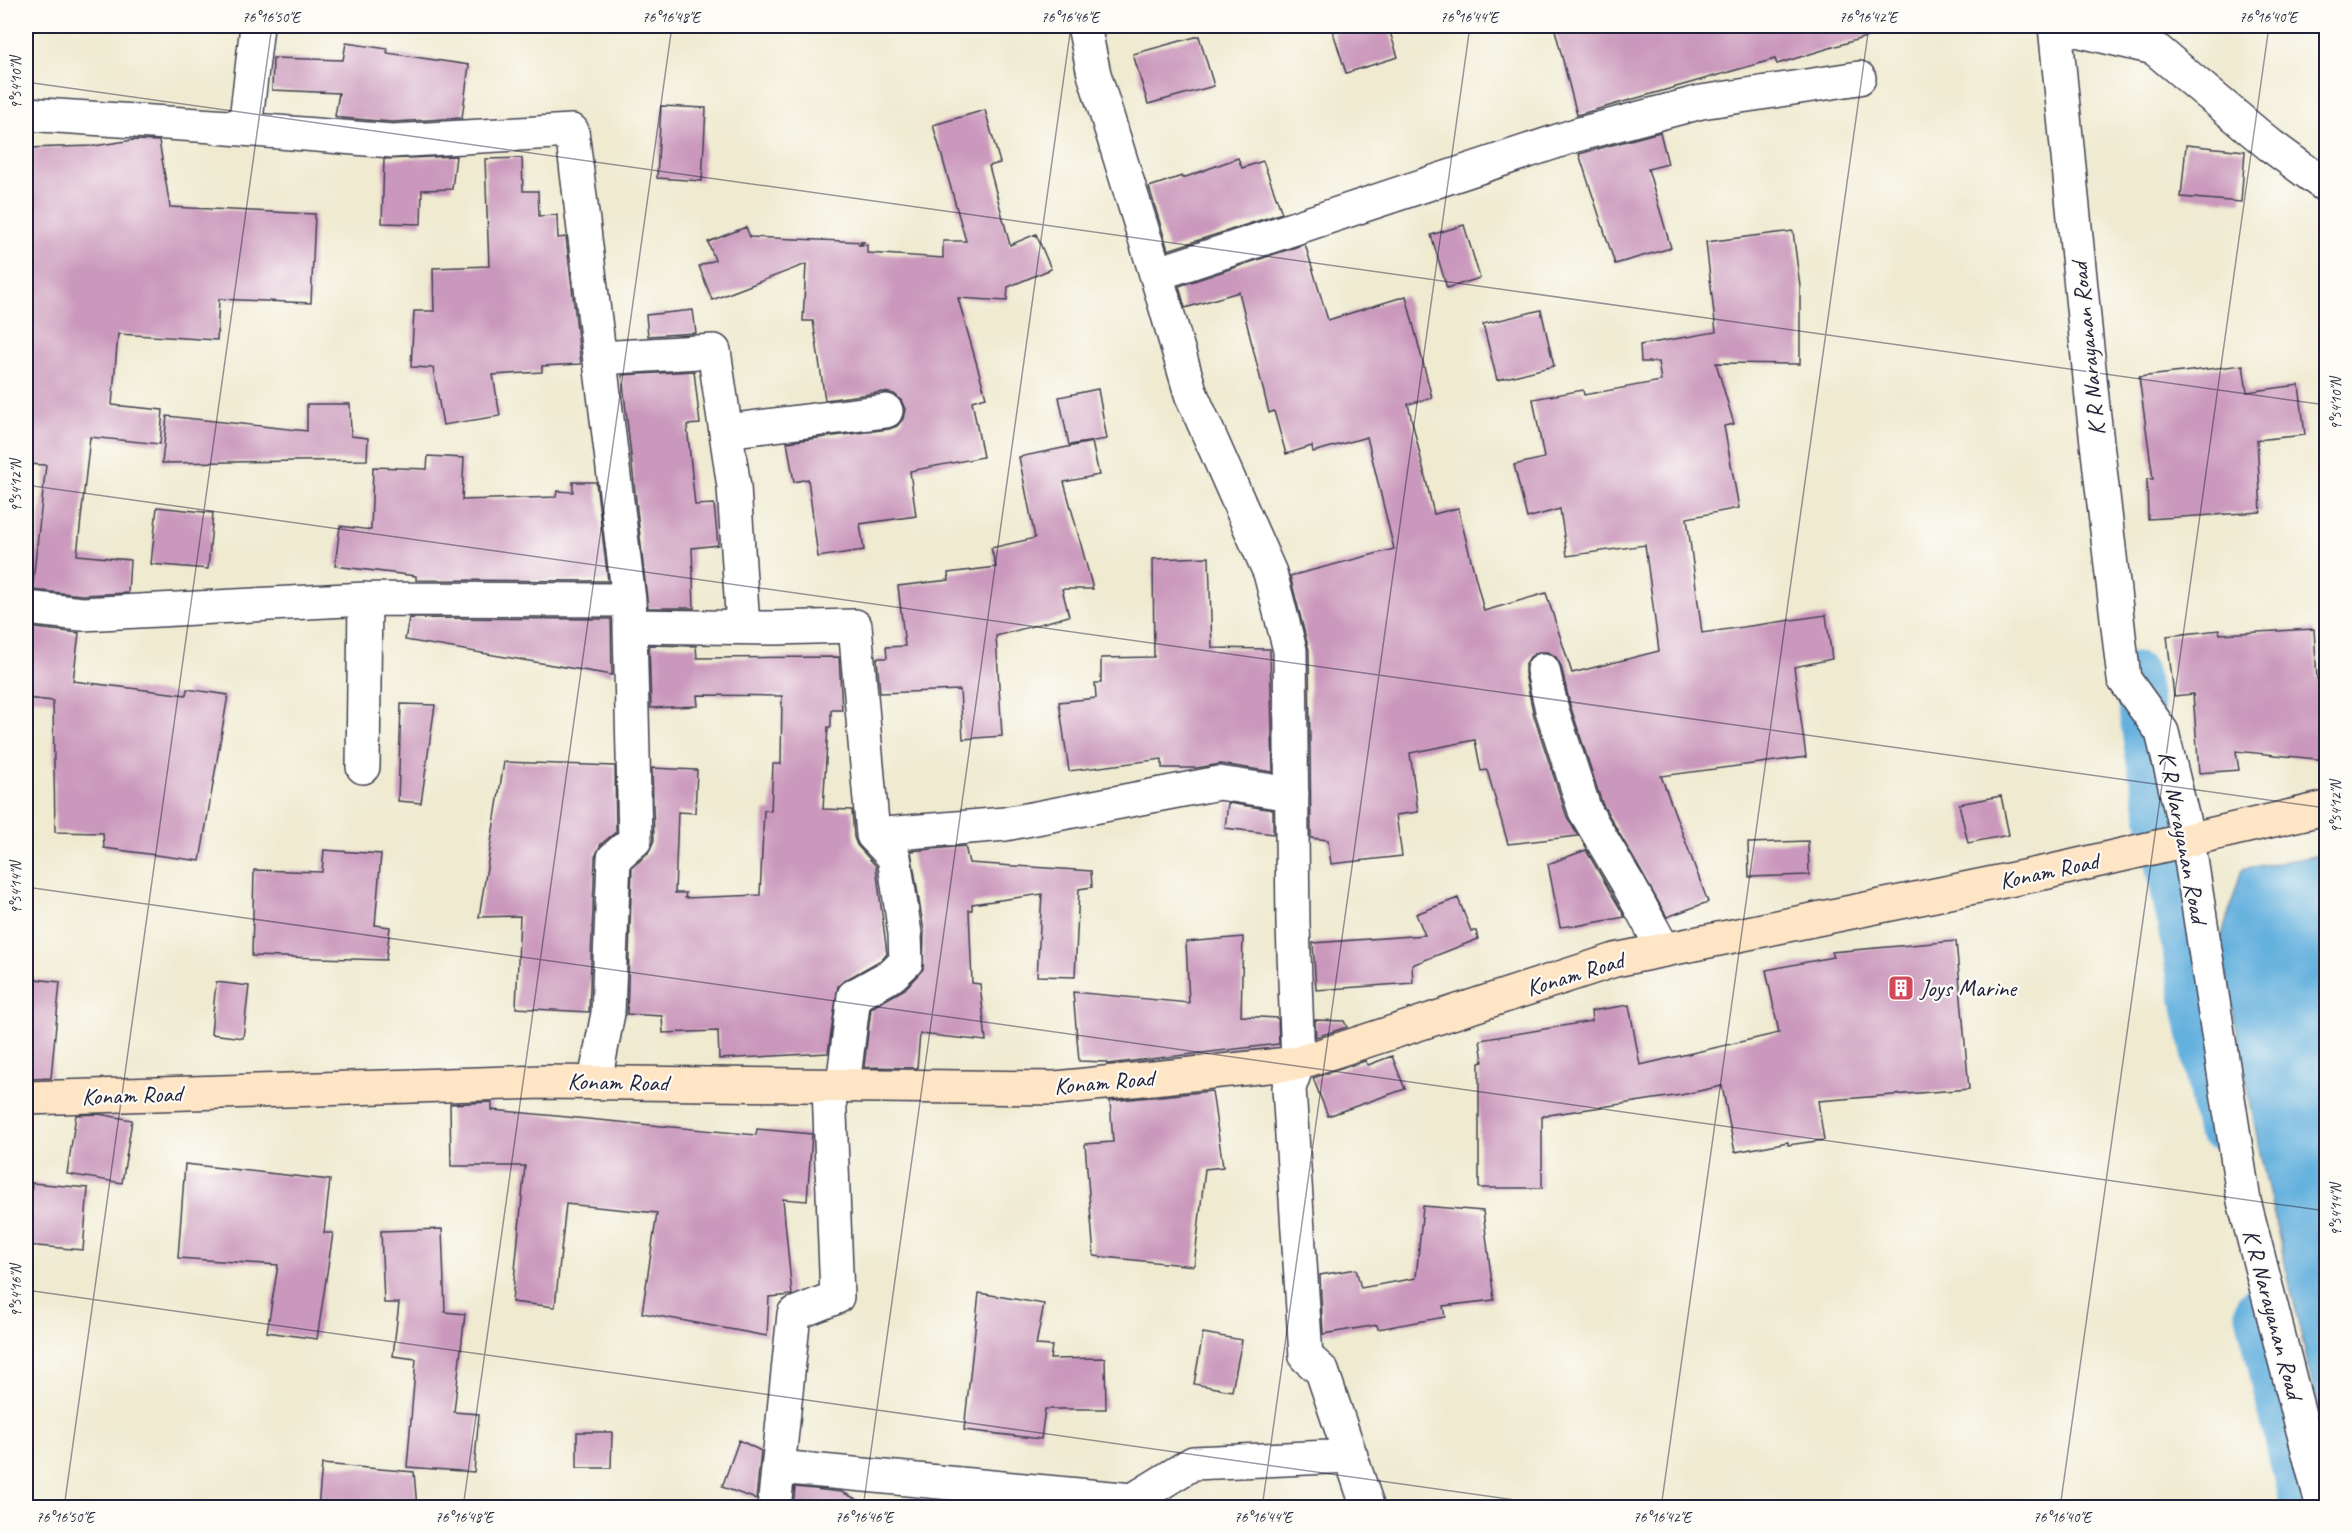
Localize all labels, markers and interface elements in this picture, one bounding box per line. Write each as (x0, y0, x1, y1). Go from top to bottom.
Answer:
text: 76°16'50"E (242, 8, 302, 27)
text: 76°16'48"E (642, 8, 702, 27)
text: 76°16'46"E (1041, 8, 1101, 27)
text: 76°16'44"E (1440, 8, 1500, 27)
text: 76°16'42"E (1839, 8, 1899, 27)
text: 76°16'40"E (2239, 8, 2299, 27)
text: 9°54'10"N (7, 54, 26, 109)
street label: K R Narayanan Road (2064, 257, 2112, 437)
text: 9°54'10"N (2327, 375, 2346, 430)
text: 9°54'12"N (7, 457, 26, 512)
street label: K R Narayanan Road (2152, 749, 2215, 929)
text: 9°54'12"N (2327, 778, 2346, 833)
street label: Konam Road (1997, 845, 2105, 896)
text: 9°54'14"N (7, 859, 26, 914)
street label: Konam Road (1523, 944, 1631, 1003)
building icon: Joys Marine (1886, 973, 1916, 1003)
place label: Joys Marine (1919, 973, 2018, 1003)
street label: Konam Road (1053, 1062, 1159, 1101)
street label: Konam Road (567, 1066, 672, 1098)
street label: Konam Road (81, 1078, 186, 1112)
text: 9°54'14"N (2327, 1181, 2346, 1236)
street label: K R Narayanan Road (2236, 1226, 2311, 1405)
text: 9°54'16"N (7, 1262, 26, 1317)
text: 76°16'50"E (36, 1508, 96, 1527)
text: 76°16'48"E (435, 1508, 495, 1527)
text: 76°16'46"E (835, 1508, 895, 1527)
text: 76°16'44"E (1234, 1508, 1294, 1527)
text: 76°16'42"E (1633, 1508, 1693, 1527)
text: 76°16'40"E (2033, 1508, 2093, 1527)

